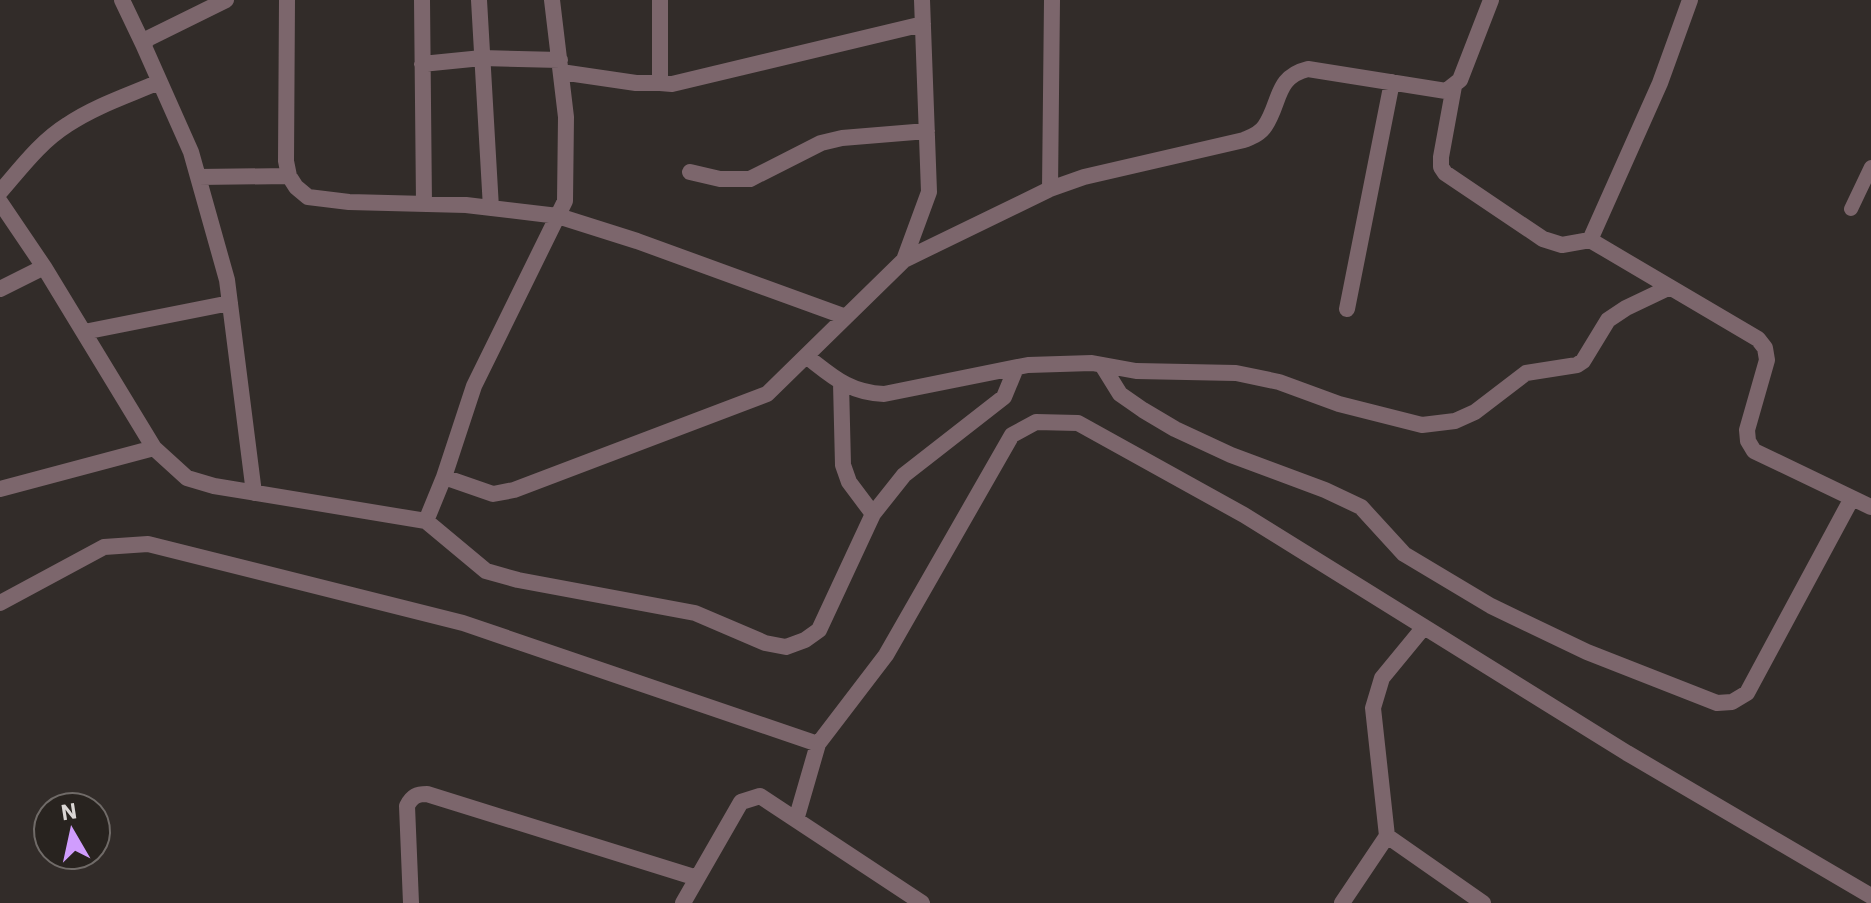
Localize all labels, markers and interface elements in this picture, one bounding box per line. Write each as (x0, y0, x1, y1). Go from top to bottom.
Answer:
north arrow (32, 791, 112, 871)
text: N (59, 795, 79, 826)

